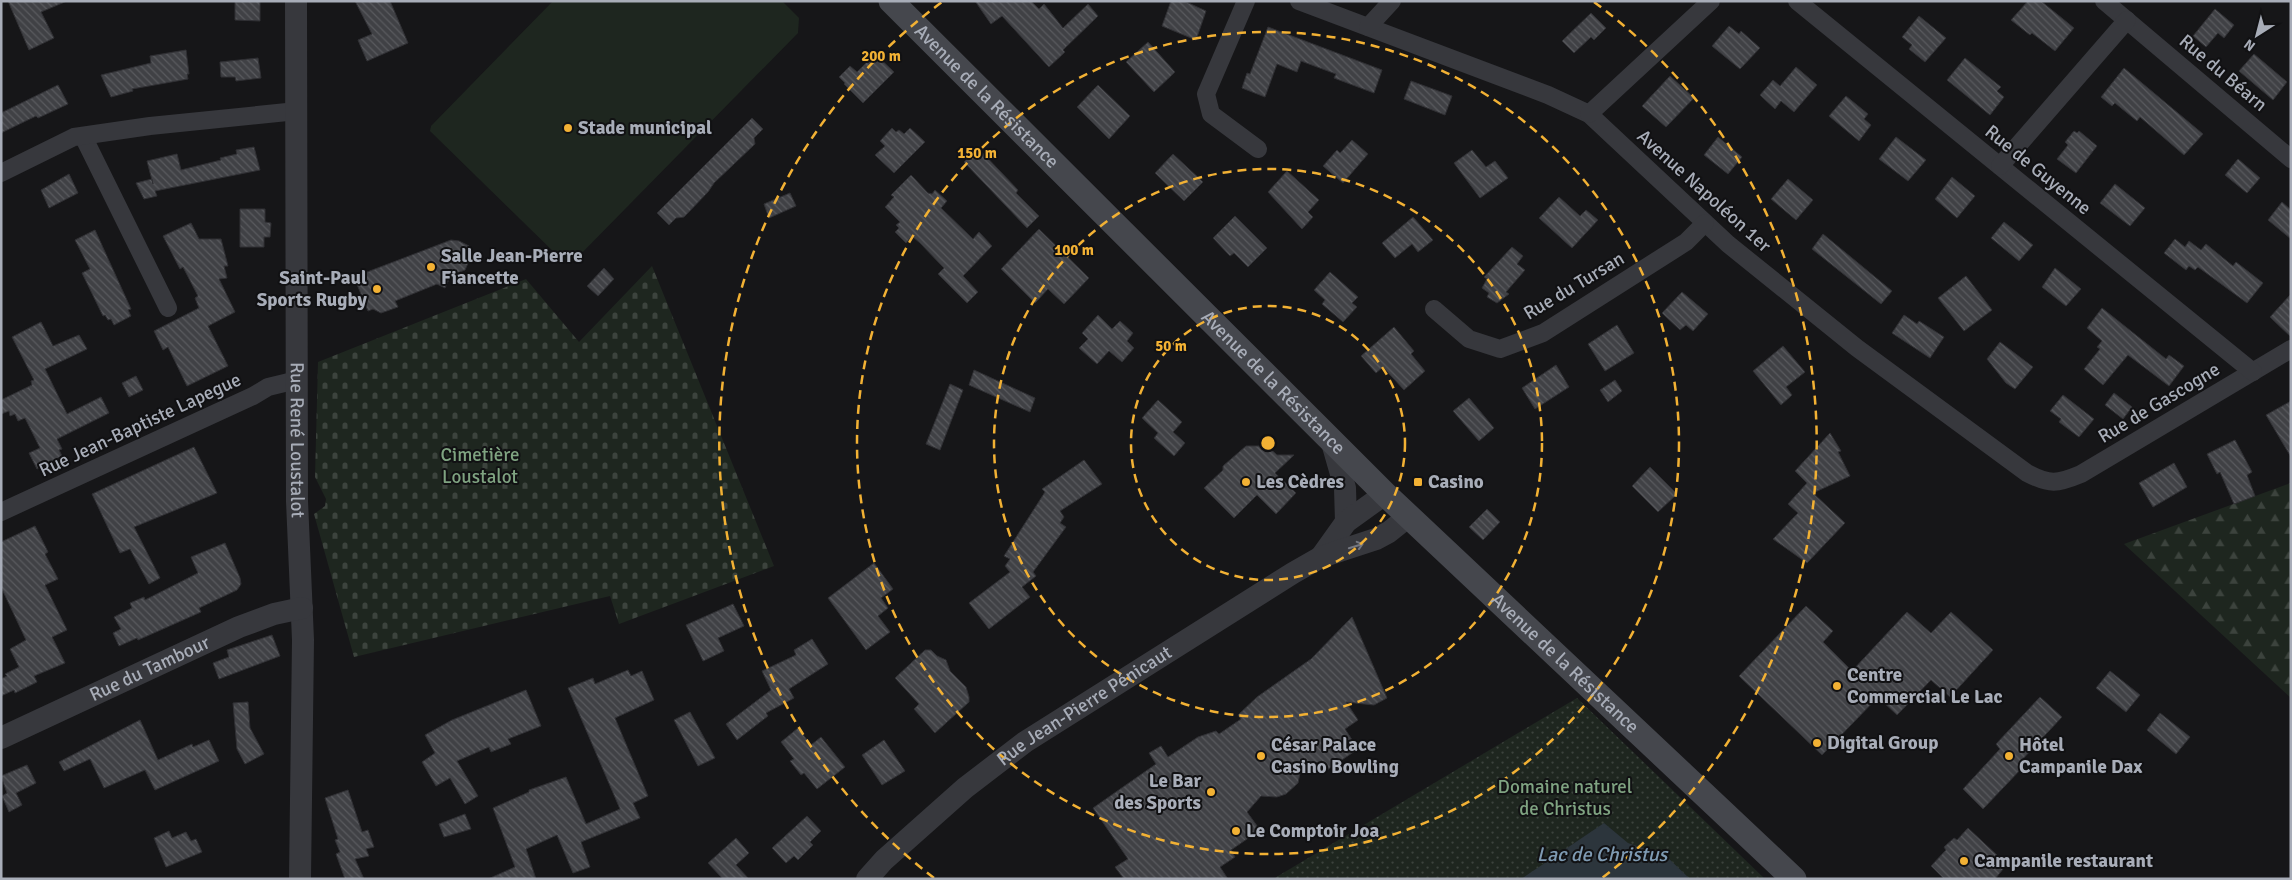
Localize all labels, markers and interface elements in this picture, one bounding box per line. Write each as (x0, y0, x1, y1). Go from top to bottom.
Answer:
north arrow (2232, 10, 2282, 60)
street label: Avenue de la Résistance (909, 19, 1064, 174)
street label: Rue du Béarn (2174, 29, 2272, 117)
text: N (2241, 35, 2259, 55)
text: 200 m (861, 47, 901, 65)
place label: Stade municipal (578, 116, 712, 140)
street label: Rue de Guyenne (1980, 120, 2096, 220)
marker: Stade municipal (562, 122, 574, 134)
street label: Avenue Napoléon 1er (1632, 124, 1776, 258)
text: 150 m (957, 144, 997, 162)
text: 100 m (1054, 241, 1094, 259)
place label: Salle Jean-Pierre Fiancette (441, 244, 583, 290)
street label: Rue du Tursan (1519, 247, 1629, 325)
marker: Salle Jean-Pierre Fiancette (425, 261, 437, 273)
place label: Saint-Paul Sports Rugby (257, 266, 368, 312)
marker: Saint-Paul Sports Rugby (371, 283, 383, 295)
street label: Avenue de la Résistance (1196, 305, 1351, 460)
text: 50 m (1155, 337, 1187, 355)
street label: Rue de Gascogne (2094, 357, 2224, 449)
street label: Rue René Loustalot (285, 362, 310, 519)
street label: Rue Jean-Baptiste Lapegue (35, 368, 245, 482)
centre of rings (1259, 434, 1277, 452)
park label: Cimetière Loustalot (441, 443, 519, 489)
place label: Les Cèdres (1256, 470, 1344, 494)
place label: Casino (1428, 470, 1484, 494)
marker: Les Cèdres (1240, 476, 1252, 488)
marker: Casino (1412, 476, 1424, 488)
one-way arrow (1347, 540, 1363, 550)
street label: Avenue de la Résistance (1486, 588, 1644, 739)
street label: Rue du Tambour (86, 630, 214, 707)
street label: Rue Jean-Pierre Pénicaut (992, 640, 1177, 771)
place label: Centre Commercial Le Lac (1847, 663, 2003, 709)
marker: Centre Commercial Le Lac (1831, 680, 1843, 692)
place label: Digital Group (1827, 731, 1938, 755)
place label: César Palace Casino Bowling (1271, 733, 1399, 779)
place label: Hôtel Campanile Dax (2019, 733, 2143, 779)
marker: Digital Group (1811, 737, 1823, 749)
marker: César Palace Casino Bowling (1255, 750, 1267, 762)
marker: Hôtel Campanile Dax (2003, 750, 2015, 762)
place label: Le Bar des Sports (1114, 769, 1201, 815)
park label: Domaine naturel de Christus (1498, 775, 1632, 821)
marker: Le Bar des Sports (1205, 786, 1217, 798)
place label: Le Comptoir Joa (1246, 819, 1379, 843)
marker: Le Comptoir Joa (1230, 825, 1242, 837)
water label: Lac de Christus (1537, 842, 1670, 867)
place label: Campanile restaurant (1974, 849, 2153, 873)
marker: Campanile restaurant (1958, 855, 1970, 867)

